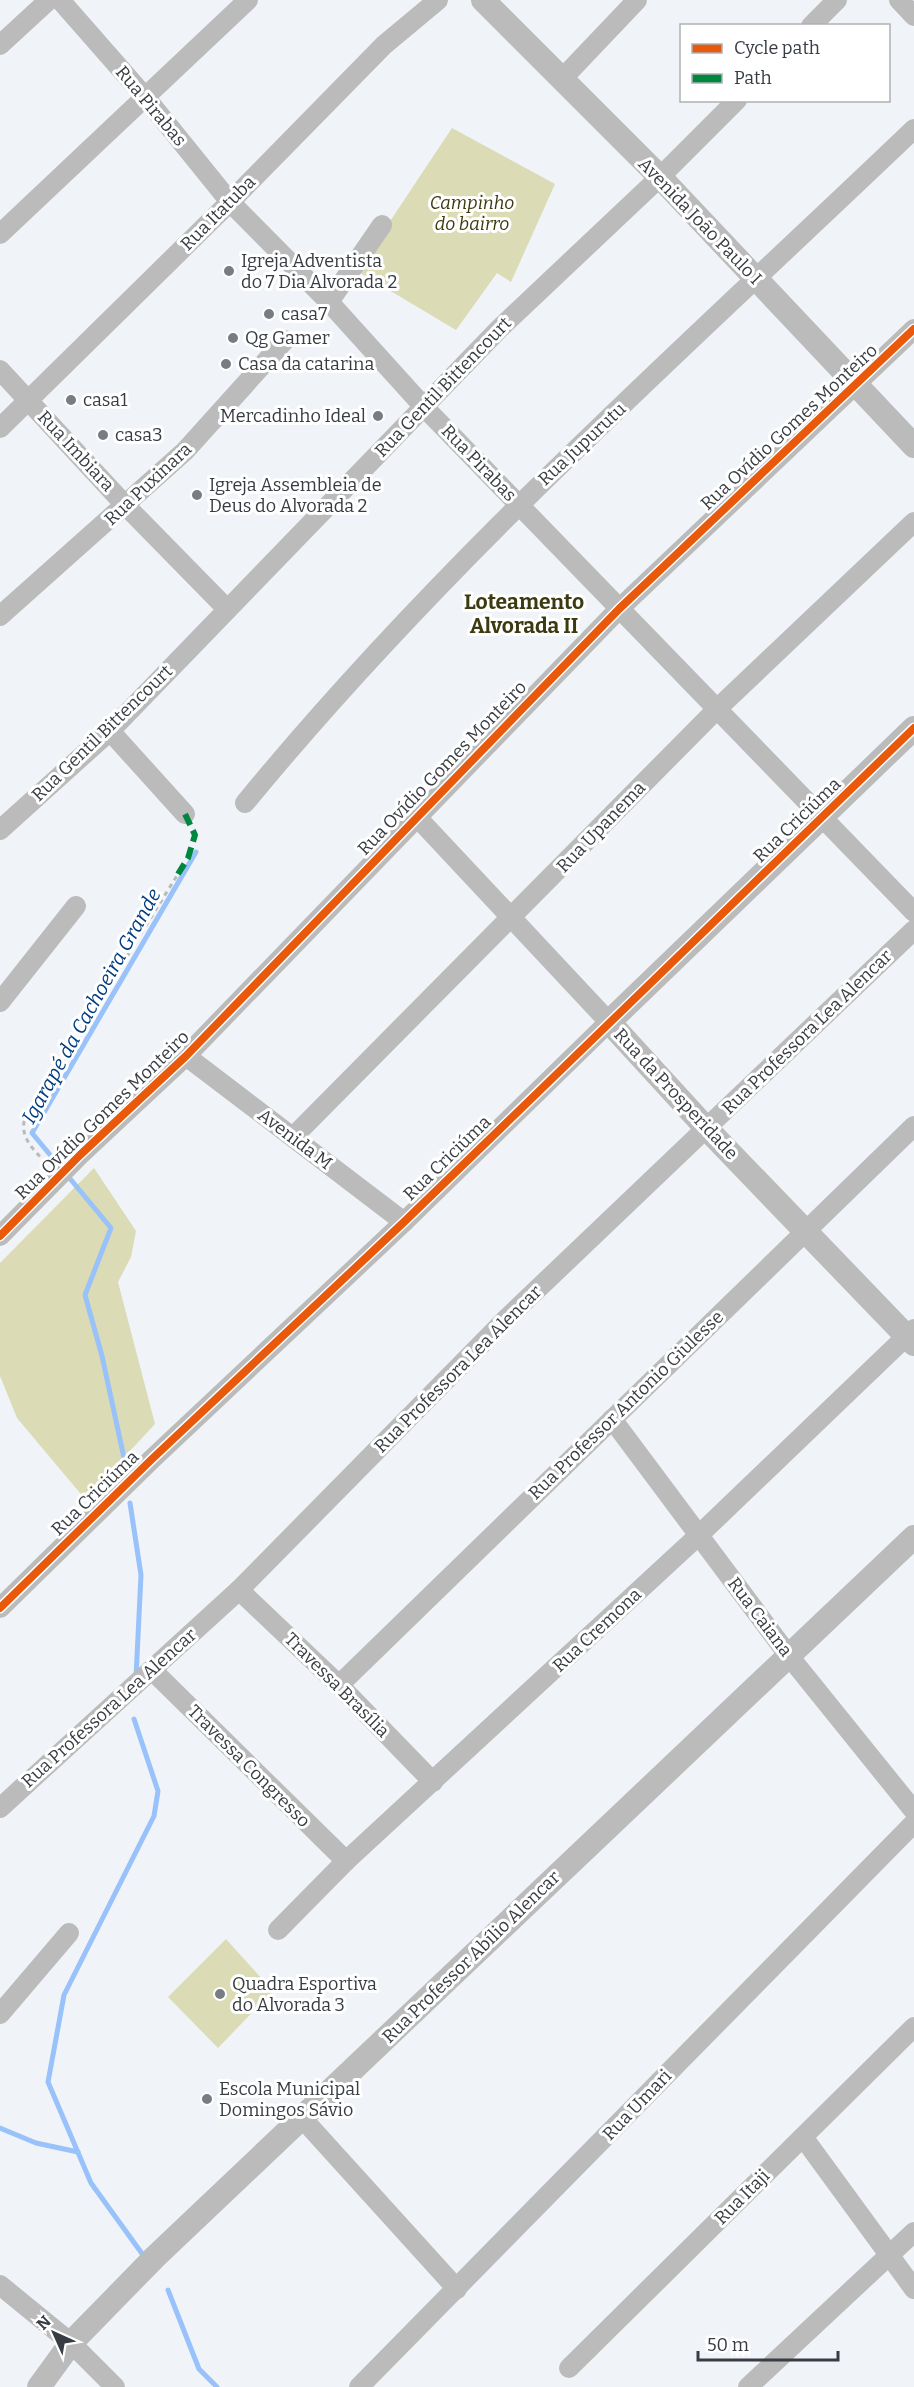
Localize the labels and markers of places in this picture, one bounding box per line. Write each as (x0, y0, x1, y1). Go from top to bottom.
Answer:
place label: Igreja Adventista do 7 Dia Alvorada 2 (241, 250, 397, 293)
marker: Igreja Adventista do 7 Dia Alvorada 2 (222, 264, 236, 278)
place label: casa7 (281, 303, 327, 325)
marker: casa7 (262, 307, 276, 321)
place label: Qg Gamer (245, 327, 330, 349)
marker: Qg Gamer (226, 331, 240, 345)
place label: Casa da catarina (238, 353, 374, 375)
marker: Casa da catarina (219, 357, 233, 371)
place label: casa1 (83, 389, 128, 411)
marker: casa1 (64, 393, 78, 407)
place label: Mercadinho Ideal (220, 405, 366, 427)
marker: Mercadinho Ideal (371, 409, 385, 423)
place label: casa3 (115, 424, 162, 446)
marker: casa3 (96, 428, 110, 442)
place label: Igreja Assembleia de Deus do Alvorada 2 (209, 474, 382, 517)
marker: Igreja Assembleia de Deus do Alvorada 2 (190, 488, 204, 502)
place label: Quadra Esportiva do Alvorada 3 (232, 1973, 377, 2016)
marker: Quadra Esportiva do Alvorada 3 (213, 1987, 227, 2001)
place label: Escola Municipal Domingos Sávio (219, 2078, 360, 2121)
marker: Escola Municipal Domingos Sávio (200, 2092, 214, 2106)

